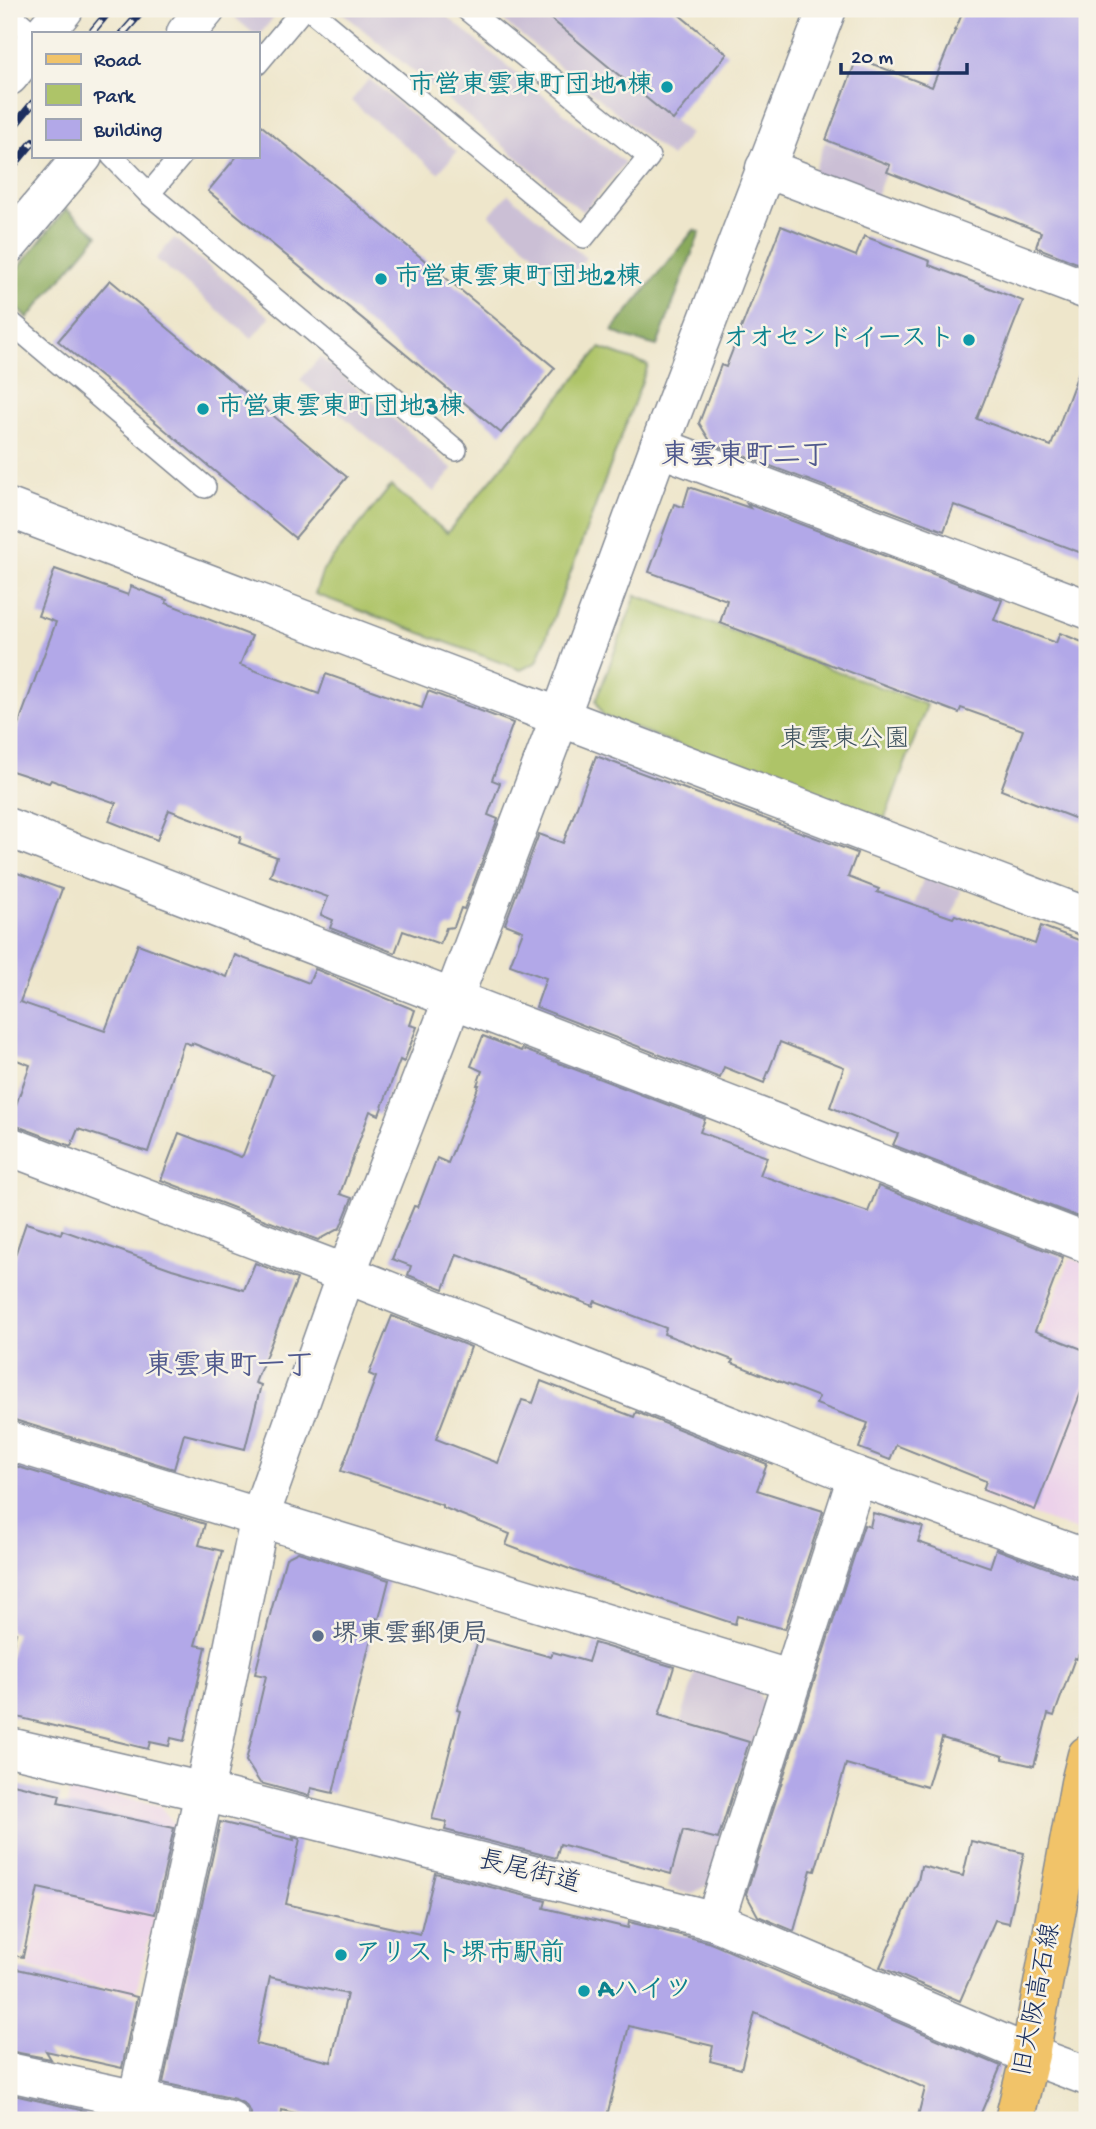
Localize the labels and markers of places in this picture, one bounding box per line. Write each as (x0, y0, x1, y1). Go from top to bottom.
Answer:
place label: 市営東雲東町団地1棟 (409, 70, 653, 103)
marker: 市営東雲東町団地1棟 (659, 79, 675, 95)
place label: 市営東雲東町団地2棟 (395, 262, 642, 295)
marker: 市営東雲東町団地2棟 (373, 271, 389, 287)
place label: オオセンドイースト (723, 325, 955, 356)
marker: オオセンドイースト (961, 332, 977, 348)
place label: 市営東雲東町団地3棟 (217, 392, 465, 425)
marker: 市営東雲東町団地3棟 (195, 401, 211, 417)
place label: 堺東雲郵便局 (332, 1619, 488, 1652)
marker: 堺東雲郵便局 (310, 1628, 326, 1644)
place label: アリスト堺市駅前 (355, 1938, 565, 1971)
marker: アリスト堺市駅前 (333, 1947, 349, 1963)
place label: Aハイツ (597, 1976, 691, 2007)
marker: Aハイツ (576, 1983, 592, 1999)

